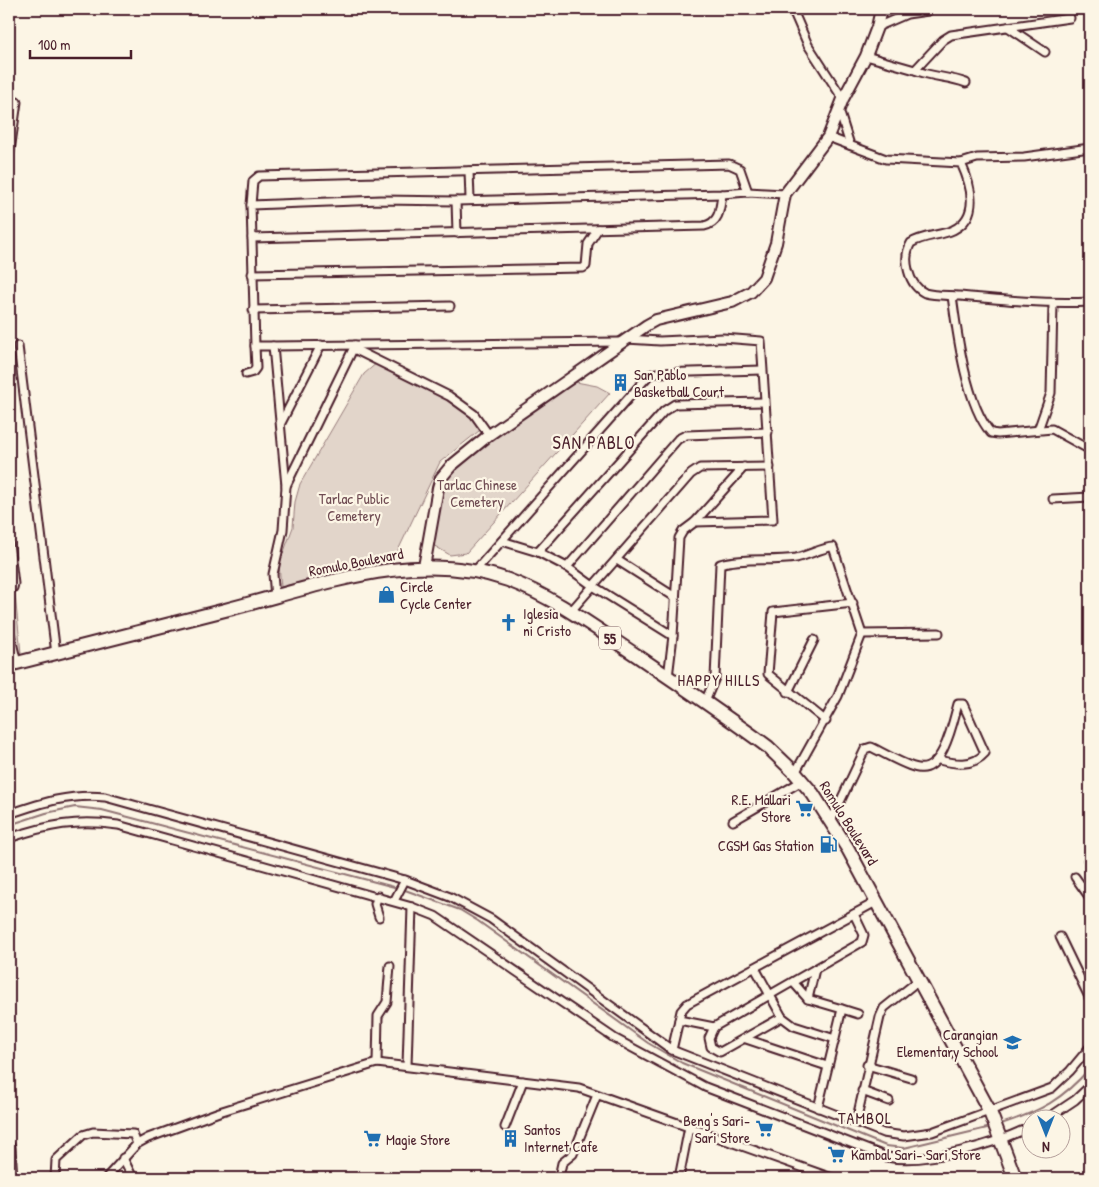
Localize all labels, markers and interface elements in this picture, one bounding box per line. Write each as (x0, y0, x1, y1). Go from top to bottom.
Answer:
scale bar (30, 28, 131, 60)
text: 100 m (38, 34, 71, 55)
place label: San Pablo Basketball Court (634, 364, 725, 402)
building icon: San Pablo Basketball Court (610, 373, 630, 393)
district label: SAN PABLO (552, 430, 636, 455)
park label: Tarlac Chinese Cemetery (437, 474, 517, 512)
park label: Tarlac Public Cemetery (319, 488, 389, 526)
street label: Romulo Boulevard (307, 543, 405, 581)
place label: Circle Cycle Center (400, 576, 472, 614)
shop icon: Circle Cycle Center (376, 585, 396, 605)
place label: Iglesia ni Cristo (523, 603, 571, 641)
church icon: Iglesia ni Cristo (499, 612, 519, 632)
road number: 55 (599, 626, 621, 650)
district label: HAPPY HILLS (678, 669, 760, 691)
street label: Romulo Boulevard (815, 777, 883, 869)
place label: R.E. Mallari Store (731, 789, 791, 827)
supermarket icon: R.E. Mallari Store (795, 798, 815, 818)
place label: CGSM Gas Station (718, 835, 814, 856)
fuel station icon: CGSM Gas Station (818, 835, 838, 855)
place label: Carangian Elementary School (897, 1024, 998, 1062)
school or university icon: Carangian Elementary School (1002, 1033, 1022, 1053)
district label: TAMBOL (838, 1107, 892, 1129)
place label: Beng's Sari- Sari Store (683, 1110, 750, 1148)
north arrow (1022, 1110, 1072, 1160)
place label: Santos Internet Cafe (524, 1119, 598, 1157)
supermarket icon: Beng's Sari- Sari Store (754, 1119, 774, 1139)
building icon: Santos Internet Cafe (500, 1128, 520, 1148)
supermarket icon: Magie Store (362, 1129, 382, 1149)
place label: Magie Store (386, 1129, 450, 1150)
text: N (1042, 1138, 1050, 1157)
supermarket icon: Kambal Sari- Sari Store (827, 1144, 847, 1164)
place label: Kambal Sari- Sari Store (851, 1144, 981, 1165)

